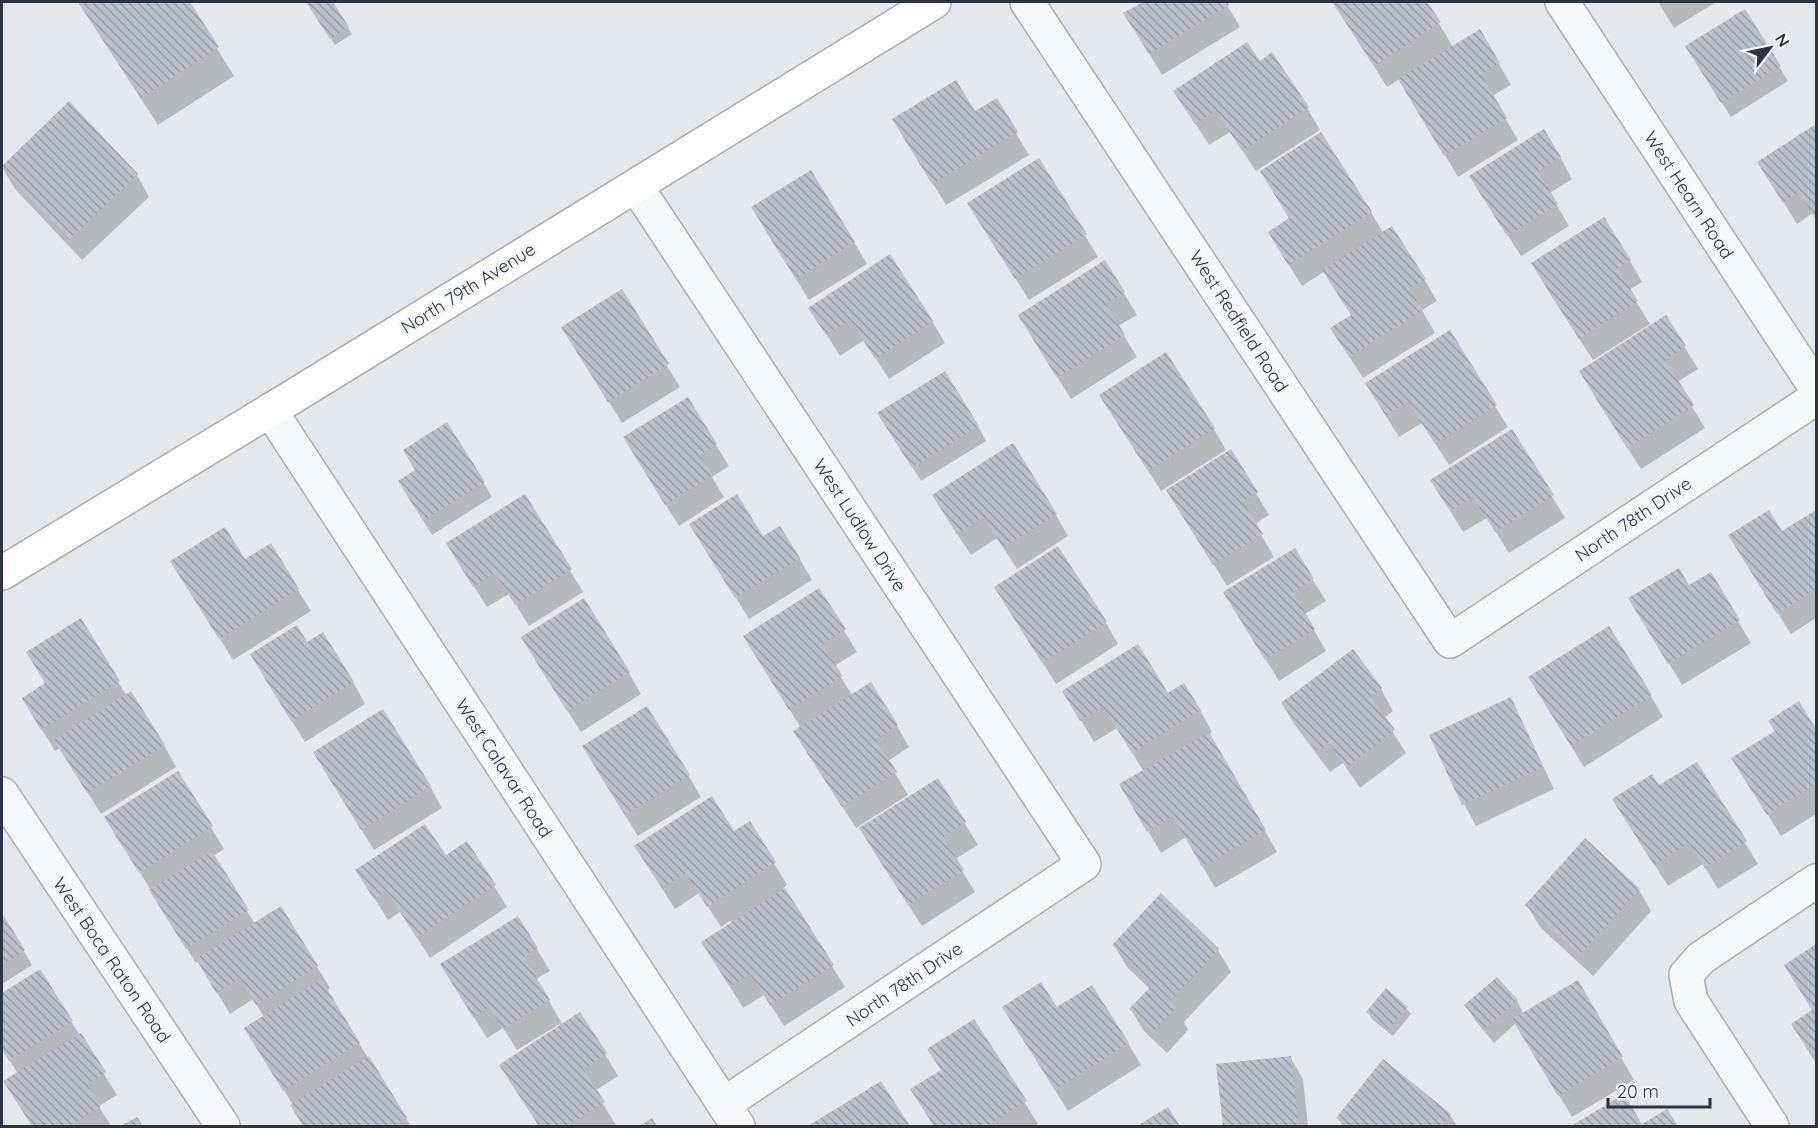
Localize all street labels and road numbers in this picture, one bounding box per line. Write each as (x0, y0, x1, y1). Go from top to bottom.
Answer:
street label: West Hearn Road (1639, 127, 1739, 263)
street label: North 79th Avenue (397, 237, 539, 339)
street label: West Redfield Road (1184, 246, 1294, 396)
street label: West Ludlow Drive (808, 454, 912, 596)
street label: North 78th Drive (1570, 472, 1696, 566)
street label: West Calavar Road (450, 694, 558, 842)
street label: West Boca Raton Road (48, 873, 176, 1047)
street label: North 78th Drive (841, 937, 967, 1031)

